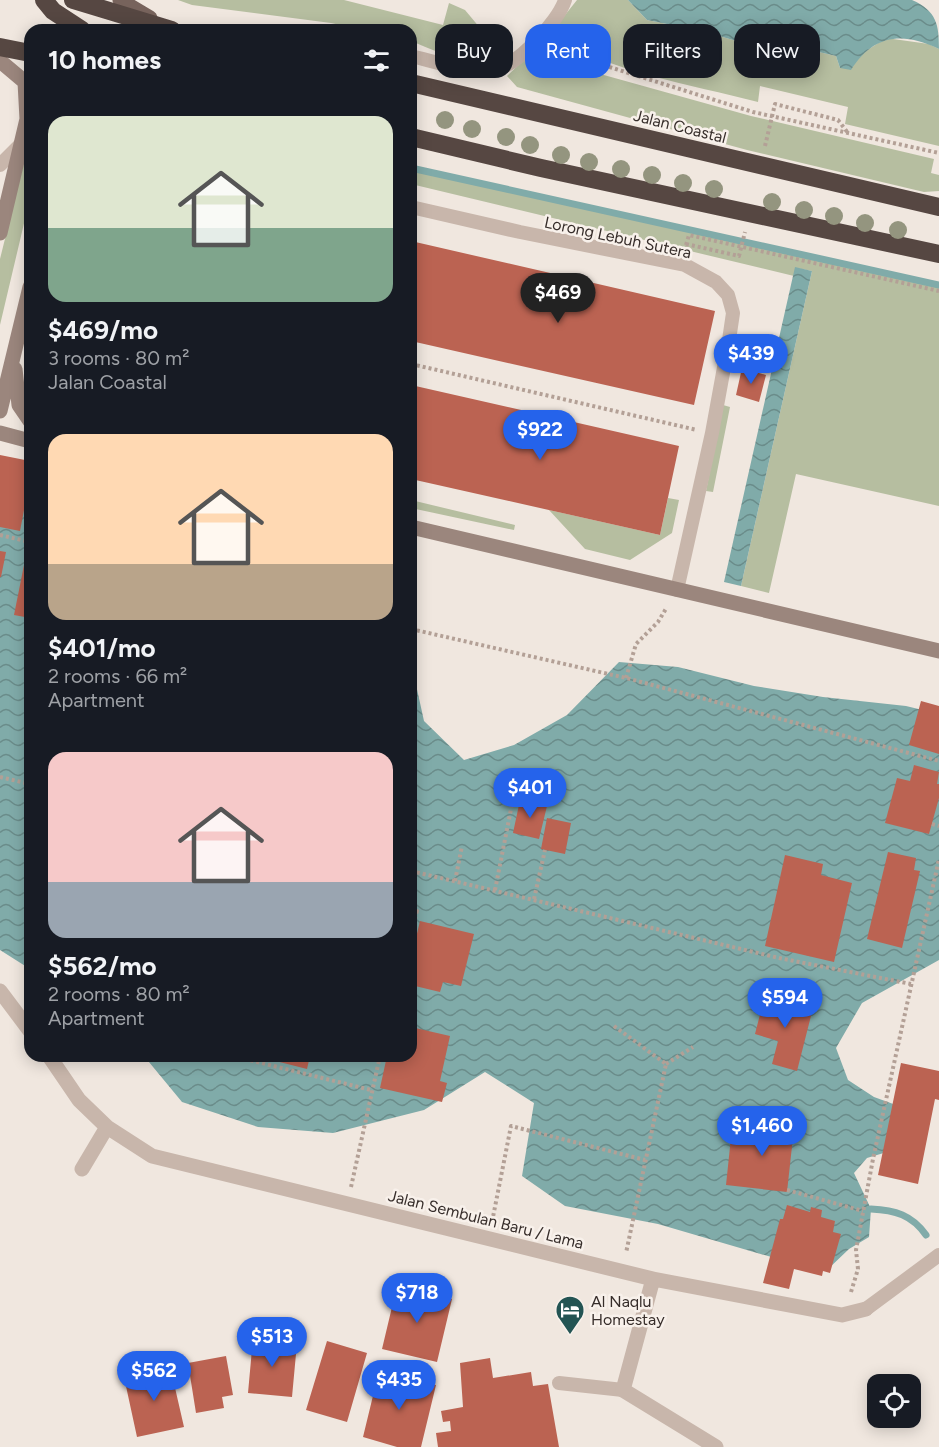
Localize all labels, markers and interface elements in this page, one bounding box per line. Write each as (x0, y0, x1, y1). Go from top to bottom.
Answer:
chip: Buy (435, 24, 513, 78)
chip: Rent (525, 24, 611, 78)
chip: Filters (623, 24, 722, 78)
chip: New (734, 24, 820, 78)
text: 10 homes (48, 44, 161, 76)
icon: filters (360, 44, 393, 77)
street label: Jalan Coastal (631, 106, 728, 147)
icon: home (167, 155, 275, 263)
street label: Lorong Lebuh Sutera (543, 213, 693, 262)
pin: $469 (522, 273, 594, 324)
text: $469 (535, 280, 581, 304)
text: $469/mo (48, 314, 158, 346)
pin: $439 (715, 334, 787, 385)
text: $439 (728, 341, 774, 365)
text: 3 rooms · 80 m² (48, 346, 189, 370)
text: Jalan Coastal (48, 370, 167, 394)
pin: $922 (504, 410, 576, 461)
text: $922 (517, 417, 563, 441)
icon: home (167, 473, 275, 581)
text: $401/mo (48, 632, 156, 664)
text: 2 rooms · 66 m² (48, 664, 187, 688)
text: Apartment (48, 688, 145, 712)
pin: $401 (494, 768, 566, 819)
text: $401 (507, 775, 553, 799)
icon: home (167, 791, 275, 899)
text: $562/mo (48, 950, 157, 982)
pin: $594 (749, 978, 821, 1029)
text: 2 rooms · 80 m² (48, 982, 190, 1006)
text: $594 (762, 985, 808, 1009)
text: Apartment (48, 1006, 145, 1030)
pin: $1,460 (713, 1106, 811, 1157)
text: $1,460 (731, 1113, 793, 1137)
street label: Jalan Sembulan Baru / Lama (386, 1186, 586, 1253)
pin: $718 (381, 1273, 453, 1324)
text: $718 (396, 1280, 438, 1304)
place label: Al Naqlu Homestay (591, 1292, 665, 1329)
hotel icon: Al Naqlu Homestay (554, 1294, 586, 1336)
pin: $513 (236, 1317, 308, 1368)
text: $513 (251, 1324, 293, 1348)
pin: $562 (118, 1351, 190, 1402)
text: $562 (131, 1358, 177, 1382)
pin: $435 (363, 1360, 435, 1411)
text: $435 (376, 1367, 422, 1391)
map controls (867, 1374, 921, 1428)
button: locate (867, 1374, 921, 1428)

